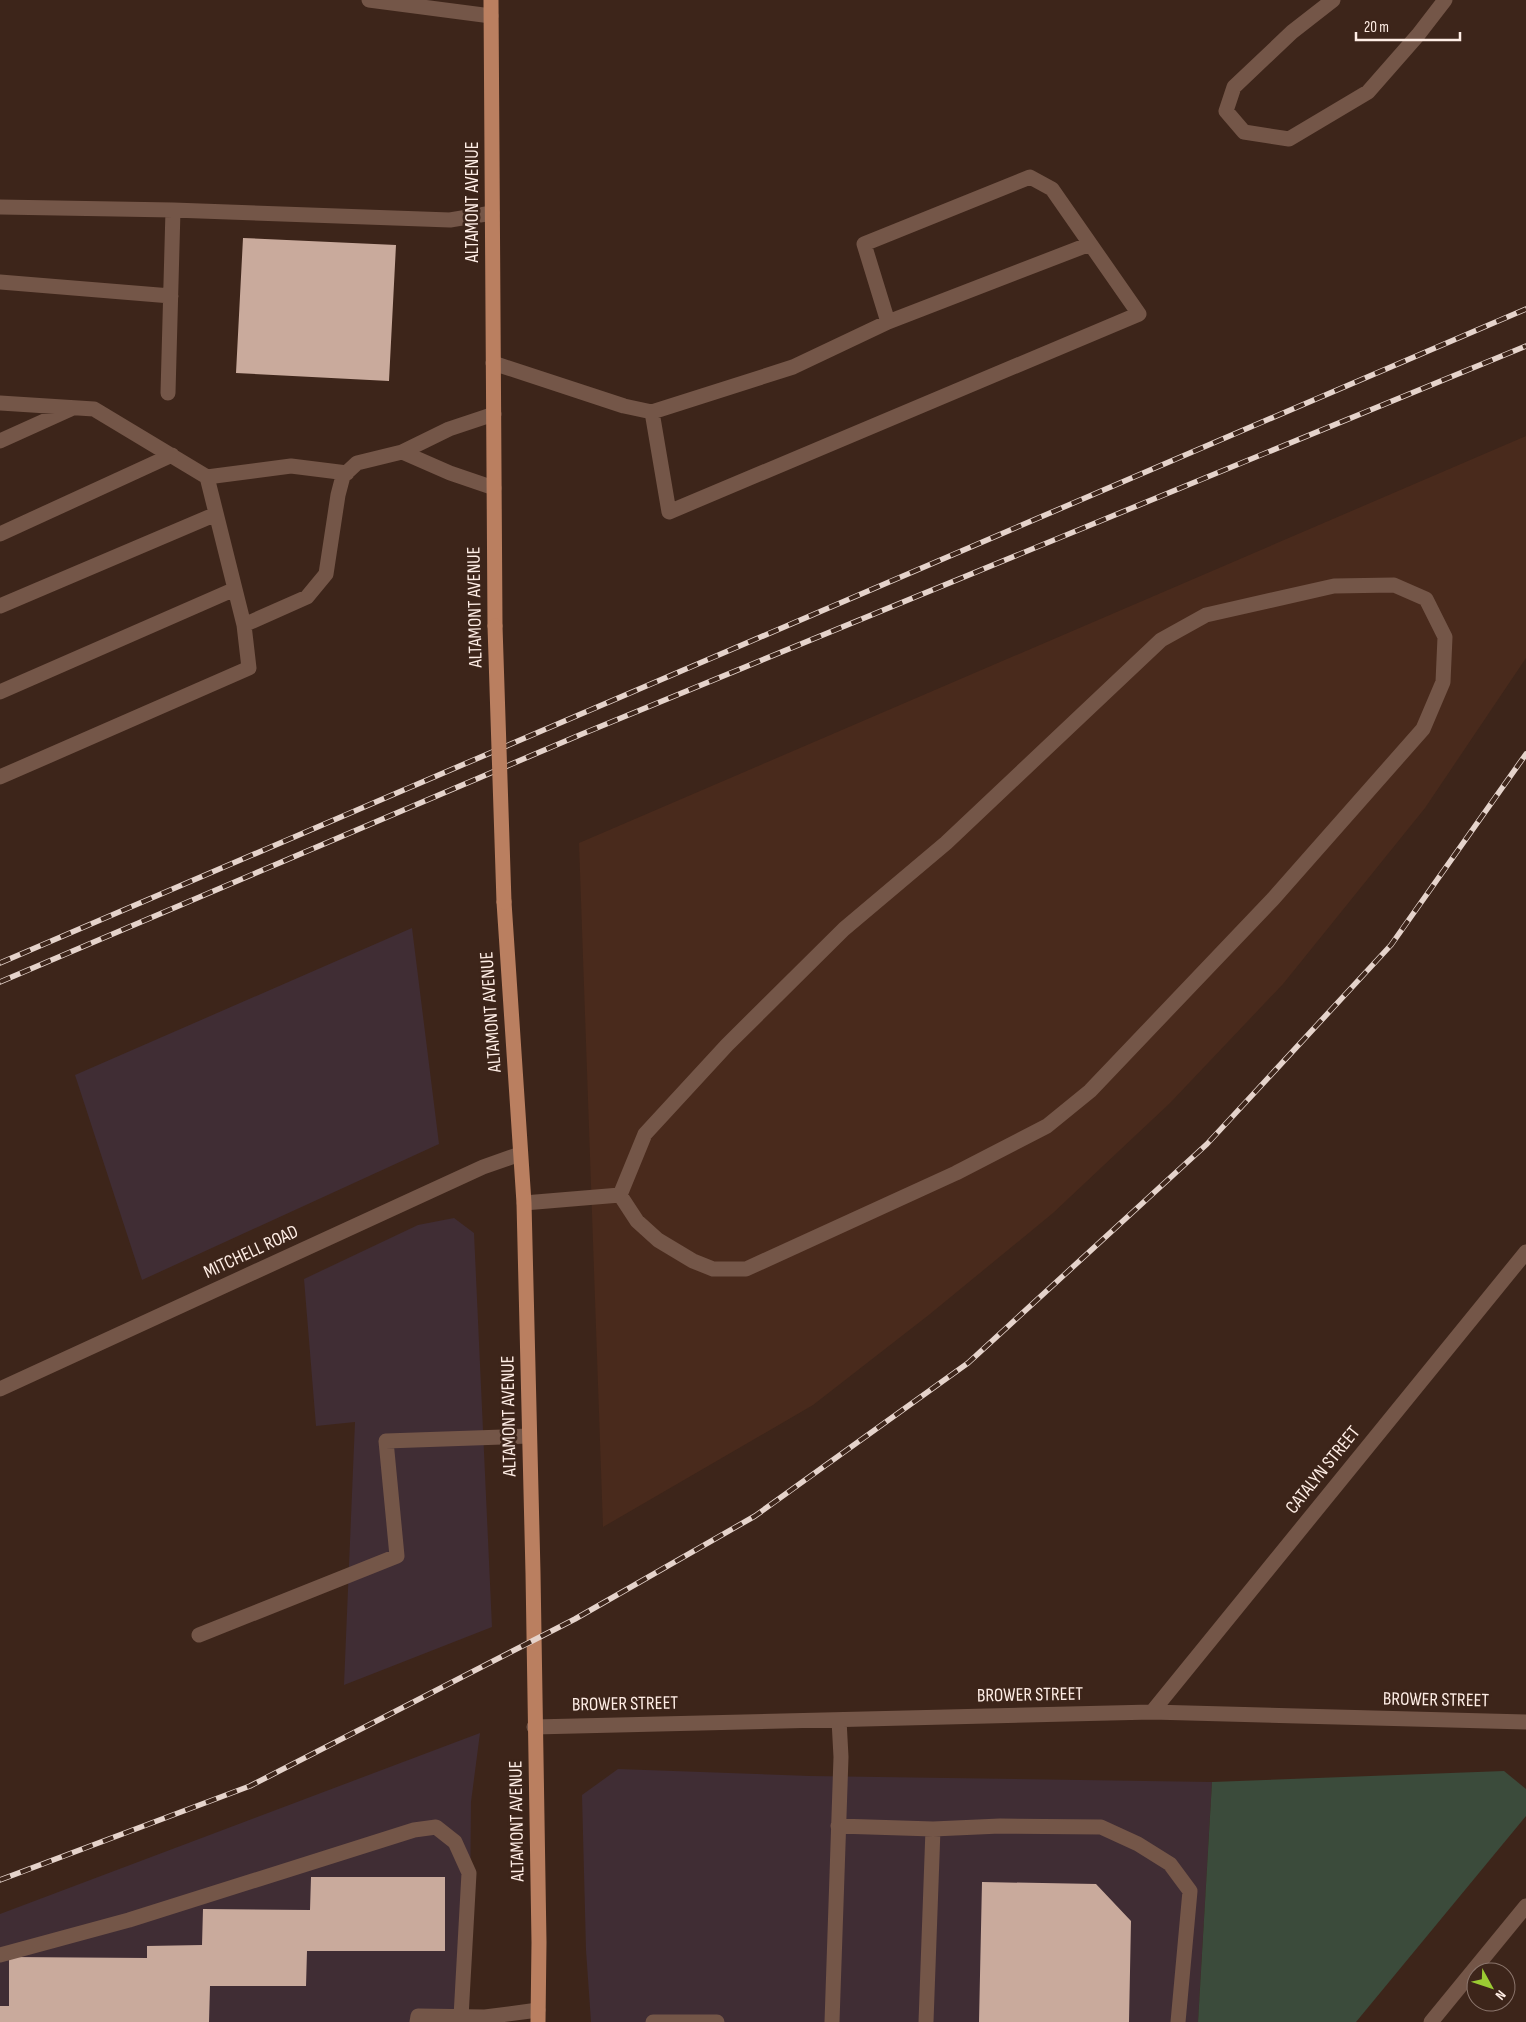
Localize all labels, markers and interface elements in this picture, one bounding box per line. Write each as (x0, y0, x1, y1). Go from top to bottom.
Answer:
scale bar (1356, 10, 1460, 42)
text: 20 m (1364, 18, 1389, 37)
street label: ALTAMONT AVENUE (461, 142, 484, 263)
street label: ALTAMONT AVENUE (462, 546, 488, 669)
street label: ALTAMONT AVENUE (475, 951, 507, 1074)
street label: MITCHELL ROAD (200, 1220, 302, 1284)
street label: ALTAMONT AVENUE (496, 1355, 522, 1478)
street label: CATALYN STREET (1281, 1421, 1365, 1518)
street label: BROWER STREET (977, 1683, 1084, 1707)
street label: BROWER STREET (1383, 1688, 1490, 1712)
street label: BROWER STREET (572, 1692, 679, 1716)
street label: ALTAMONT AVENUE (504, 1760, 530, 1883)
north arrow (1466, 1962, 1516, 2012)
text: N (1492, 1987, 1509, 2003)

